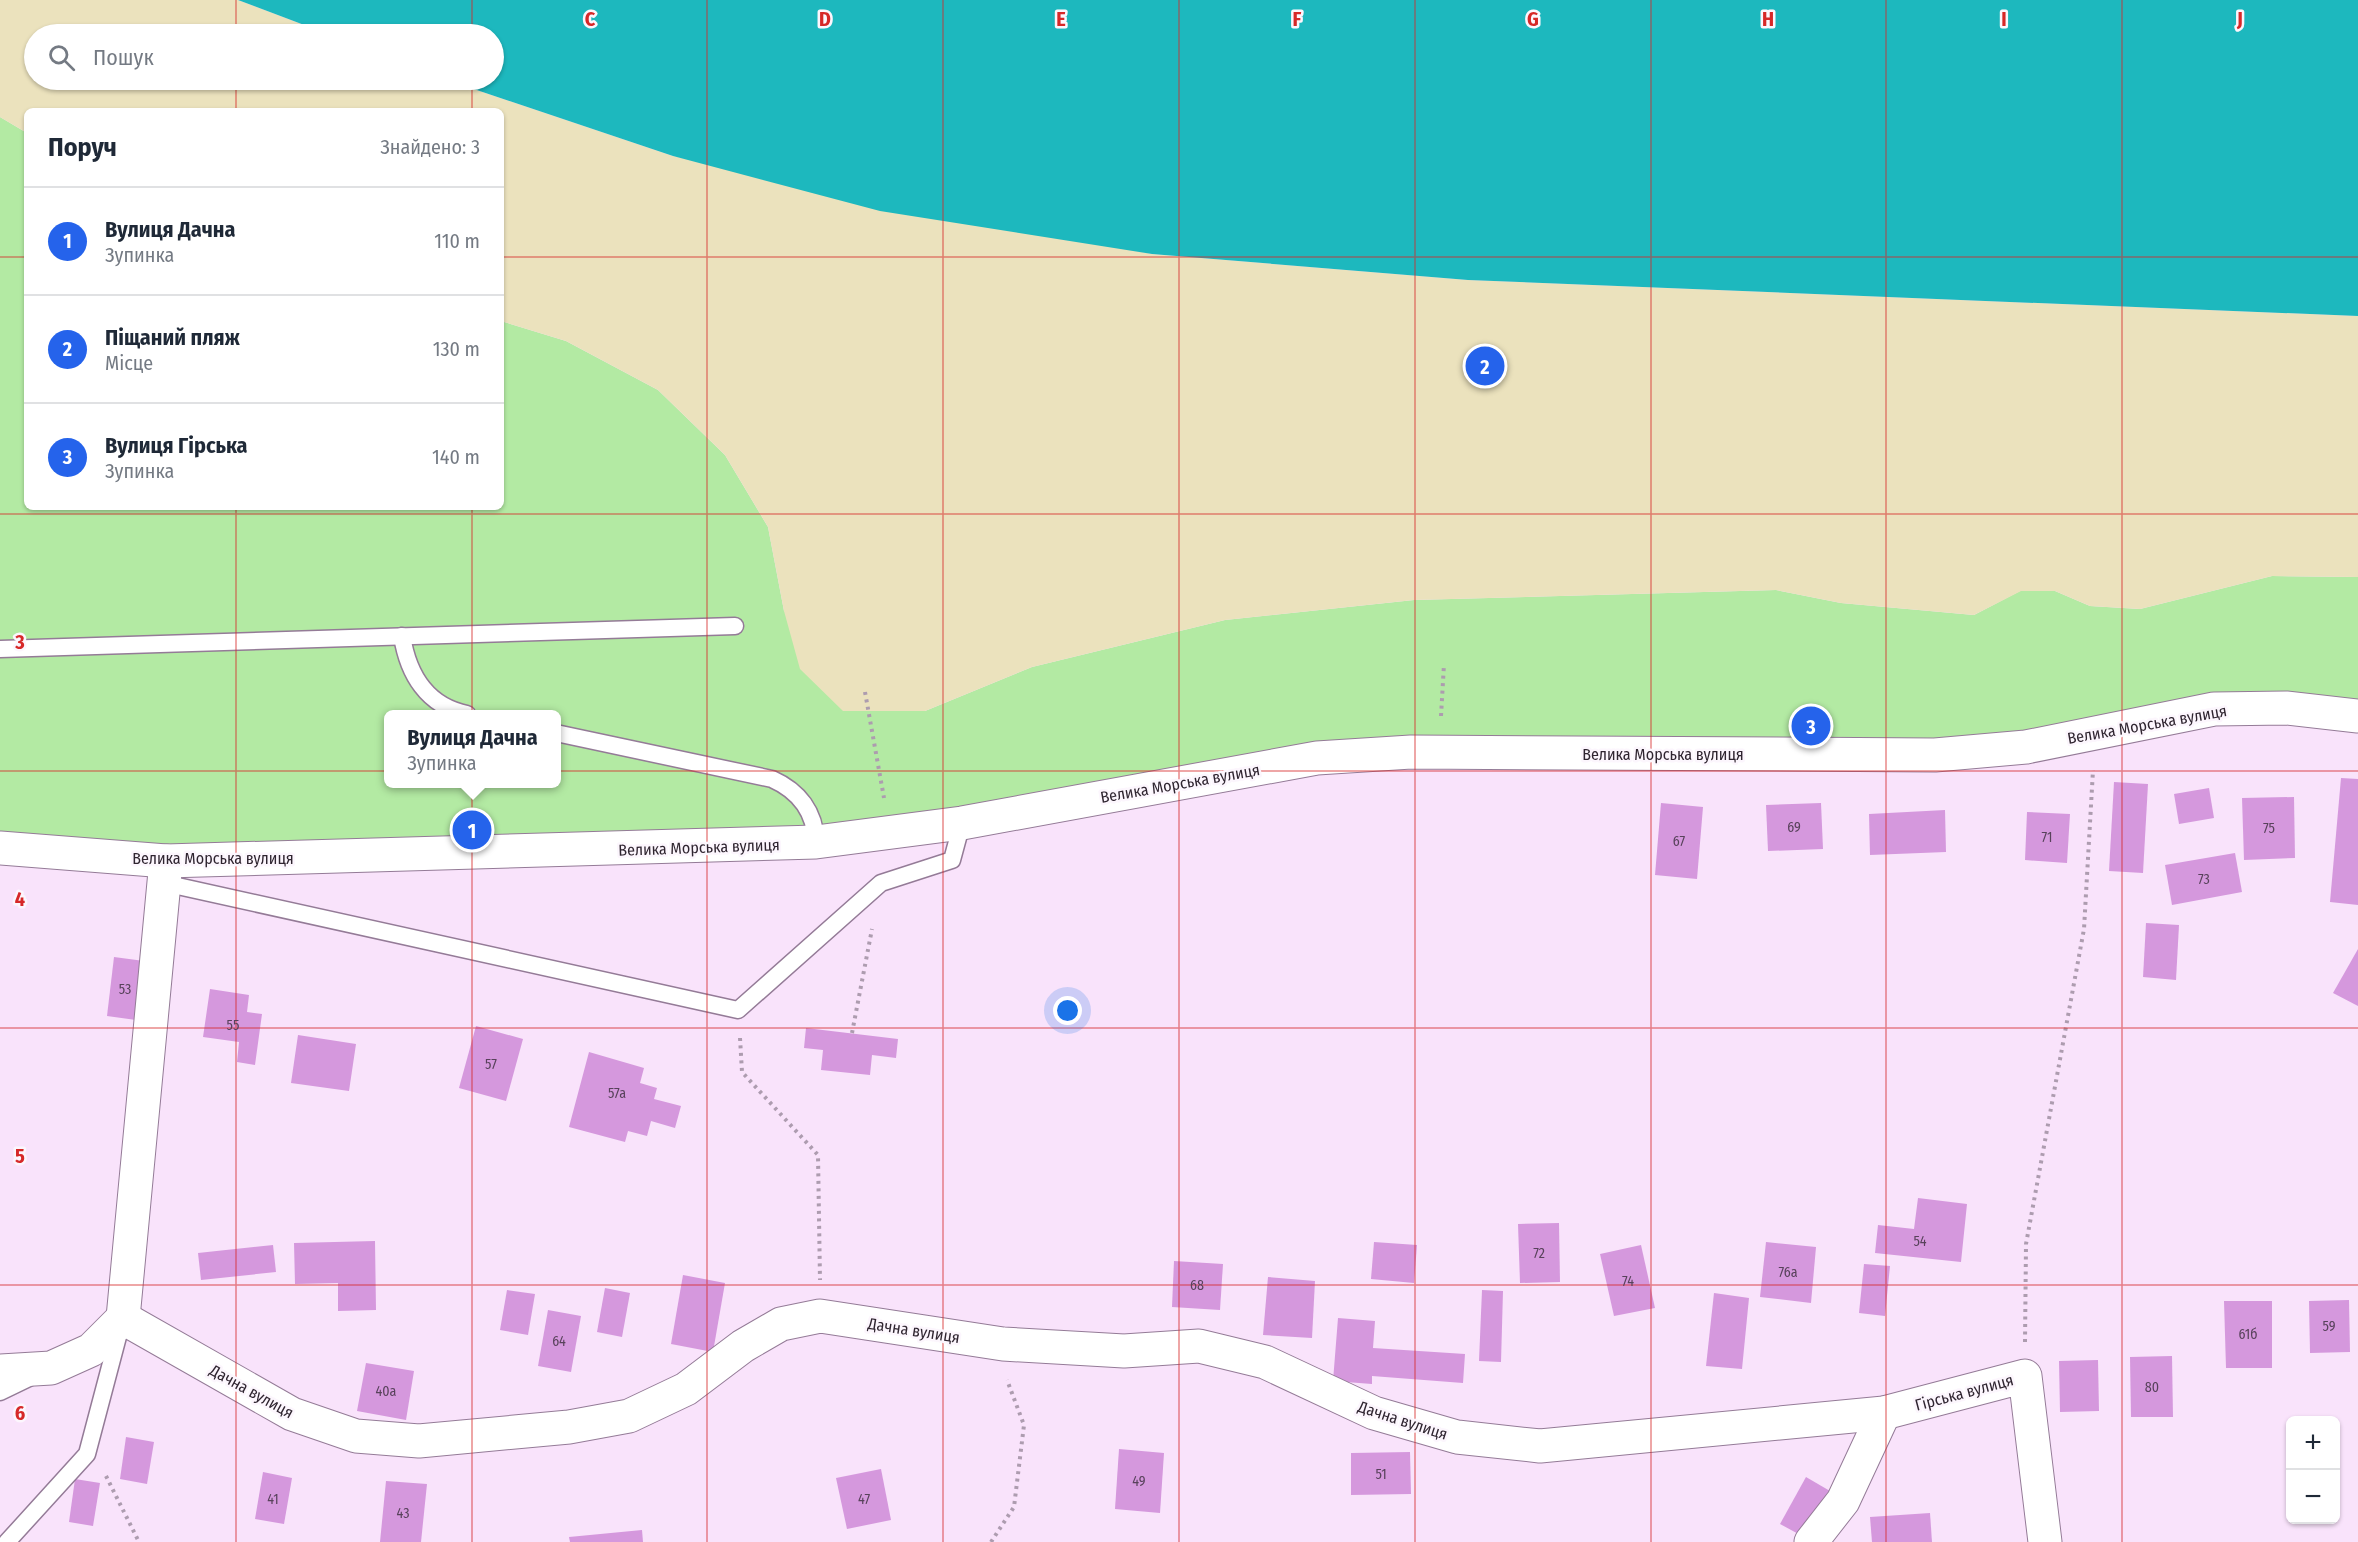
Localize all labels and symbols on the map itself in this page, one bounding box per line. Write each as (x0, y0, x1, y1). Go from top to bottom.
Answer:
text: C (585, 7, 596, 31)
text: D (819, 7, 831, 31)
text: E (1056, 7, 1066, 31)
text: F (1293, 7, 1302, 31)
text: G (1527, 7, 1539, 31)
text: H (1762, 7, 1774, 31)
text: I (2001, 7, 2007, 31)
text: J (2236, 7, 2243, 31)
pin: 2 (1466, 344, 1504, 388)
text: 3 (14, 630, 25, 654)
street label: Велика Морська вулиця (2066, 701, 2228, 748)
pin: 3 (1792, 704, 1830, 748)
street label: Велика Морська вулиця (1582, 745, 1744, 764)
street label: Велика Морська вулиця (1099, 760, 1261, 807)
pin: 1 (452, 808, 492, 852)
house number: 69 (1787, 819, 1801, 836)
house number: 75 (2263, 820, 2275, 837)
house number: 71 (2042, 829, 2052, 846)
house number: 67 (1673, 833, 1685, 850)
street label: Велика Морська вулиця (618, 835, 780, 860)
street label: Велика Морська вулиця (132, 849, 294, 868)
house number: 73 (2198, 871, 2210, 888)
text: 4 (15, 887, 25, 911)
house number: 53 (119, 981, 131, 998)
your location (1053, 996, 1082, 1025)
house number: 55 (227, 1017, 239, 1034)
house number: 57 (485, 1056, 497, 1073)
house number: 57а (608, 1085, 626, 1102)
text: 5 (15, 1144, 25, 1168)
house number: 54 (1913, 1233, 1927, 1250)
house number: 72 (1533, 1245, 1545, 1262)
house number: 76а (1778, 1264, 1798, 1281)
house number: 74 (1622, 1273, 1634, 1290)
house number: 68 (1190, 1277, 1204, 1294)
street label: Дачна вулиця (866, 1314, 961, 1347)
house number: 59 (2322, 1318, 2336, 1335)
house number: 61б (2238, 1326, 2258, 1343)
house number: 64 (552, 1333, 566, 1350)
street label: Дачна вулиця (206, 1360, 297, 1422)
street label: Гірська вулиця (1913, 1370, 2015, 1415)
house number: 80 (2145, 1379, 2159, 1396)
house number: 40а (376, 1383, 397, 1400)
street label: Дачна вулиця (1355, 1397, 1450, 1444)
text: 6 (15, 1401, 25, 1425)
house number: 51 (1375, 1466, 1387, 1483)
house number: 49 (1132, 1473, 1146, 1490)
house number: 41 (267, 1491, 279, 1508)
house number: 47 (858, 1491, 870, 1508)
house number: 43 (397, 1505, 409, 1522)

